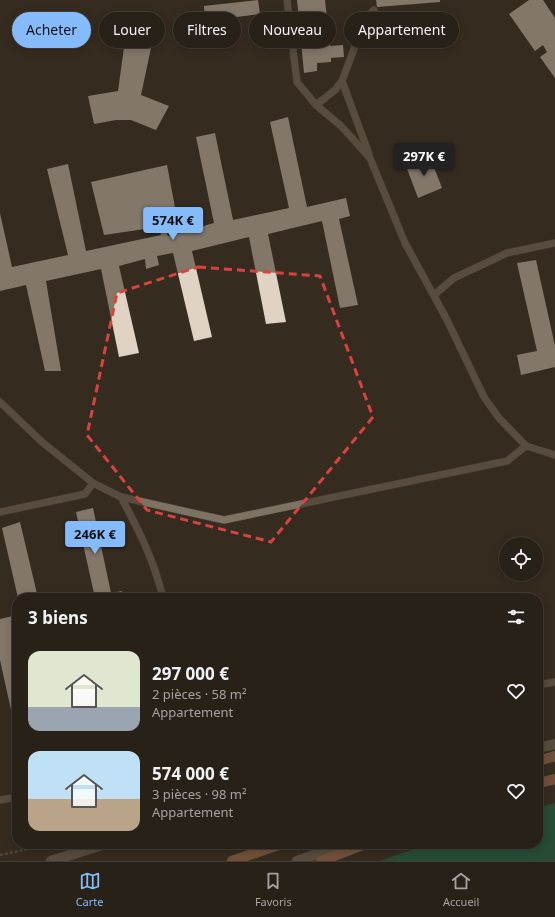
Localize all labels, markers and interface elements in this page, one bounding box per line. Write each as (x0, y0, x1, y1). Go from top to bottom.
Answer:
chip: Acheter (12, 12, 91, 48)
chip: Louer (99, 12, 165, 48)
chip: Filtres (173, 12, 241, 48)
chip: Nouveau (249, 12, 336, 48)
chip: Appartement (344, 12, 459, 48)
pin: 297K € (391, 143, 457, 177)
text: 297K € (403, 147, 445, 165)
pin: 574K € (140, 207, 206, 241)
text: 574K € (152, 211, 194, 229)
pin: 246K € (62, 521, 128, 555)
text: 246K € (74, 525, 116, 543)
map controls (499, 537, 543, 581)
button: locate (499, 537, 543, 581)
text: 3 biens (28, 606, 88, 629)
icon: filters (505, 606, 527, 628)
text: 297 000 € (152, 662, 229, 685)
icon: home (60, 667, 108, 715)
icon: heart (505, 680, 527, 702)
text: 2 pièces · 58 m² (152, 685, 247, 703)
text: Appartement (152, 703, 233, 721)
text: 574 000 € (152, 762, 229, 785)
icon: home (60, 767, 108, 815)
icon: heart (505, 780, 527, 802)
text: 3 pièces · 98 m² (152, 785, 247, 803)
text: Appartement (152, 803, 233, 821)
tab: Carte (76, 870, 104, 909)
tab: Favoris (255, 870, 292, 909)
tab: Accueil (443, 870, 479, 909)

